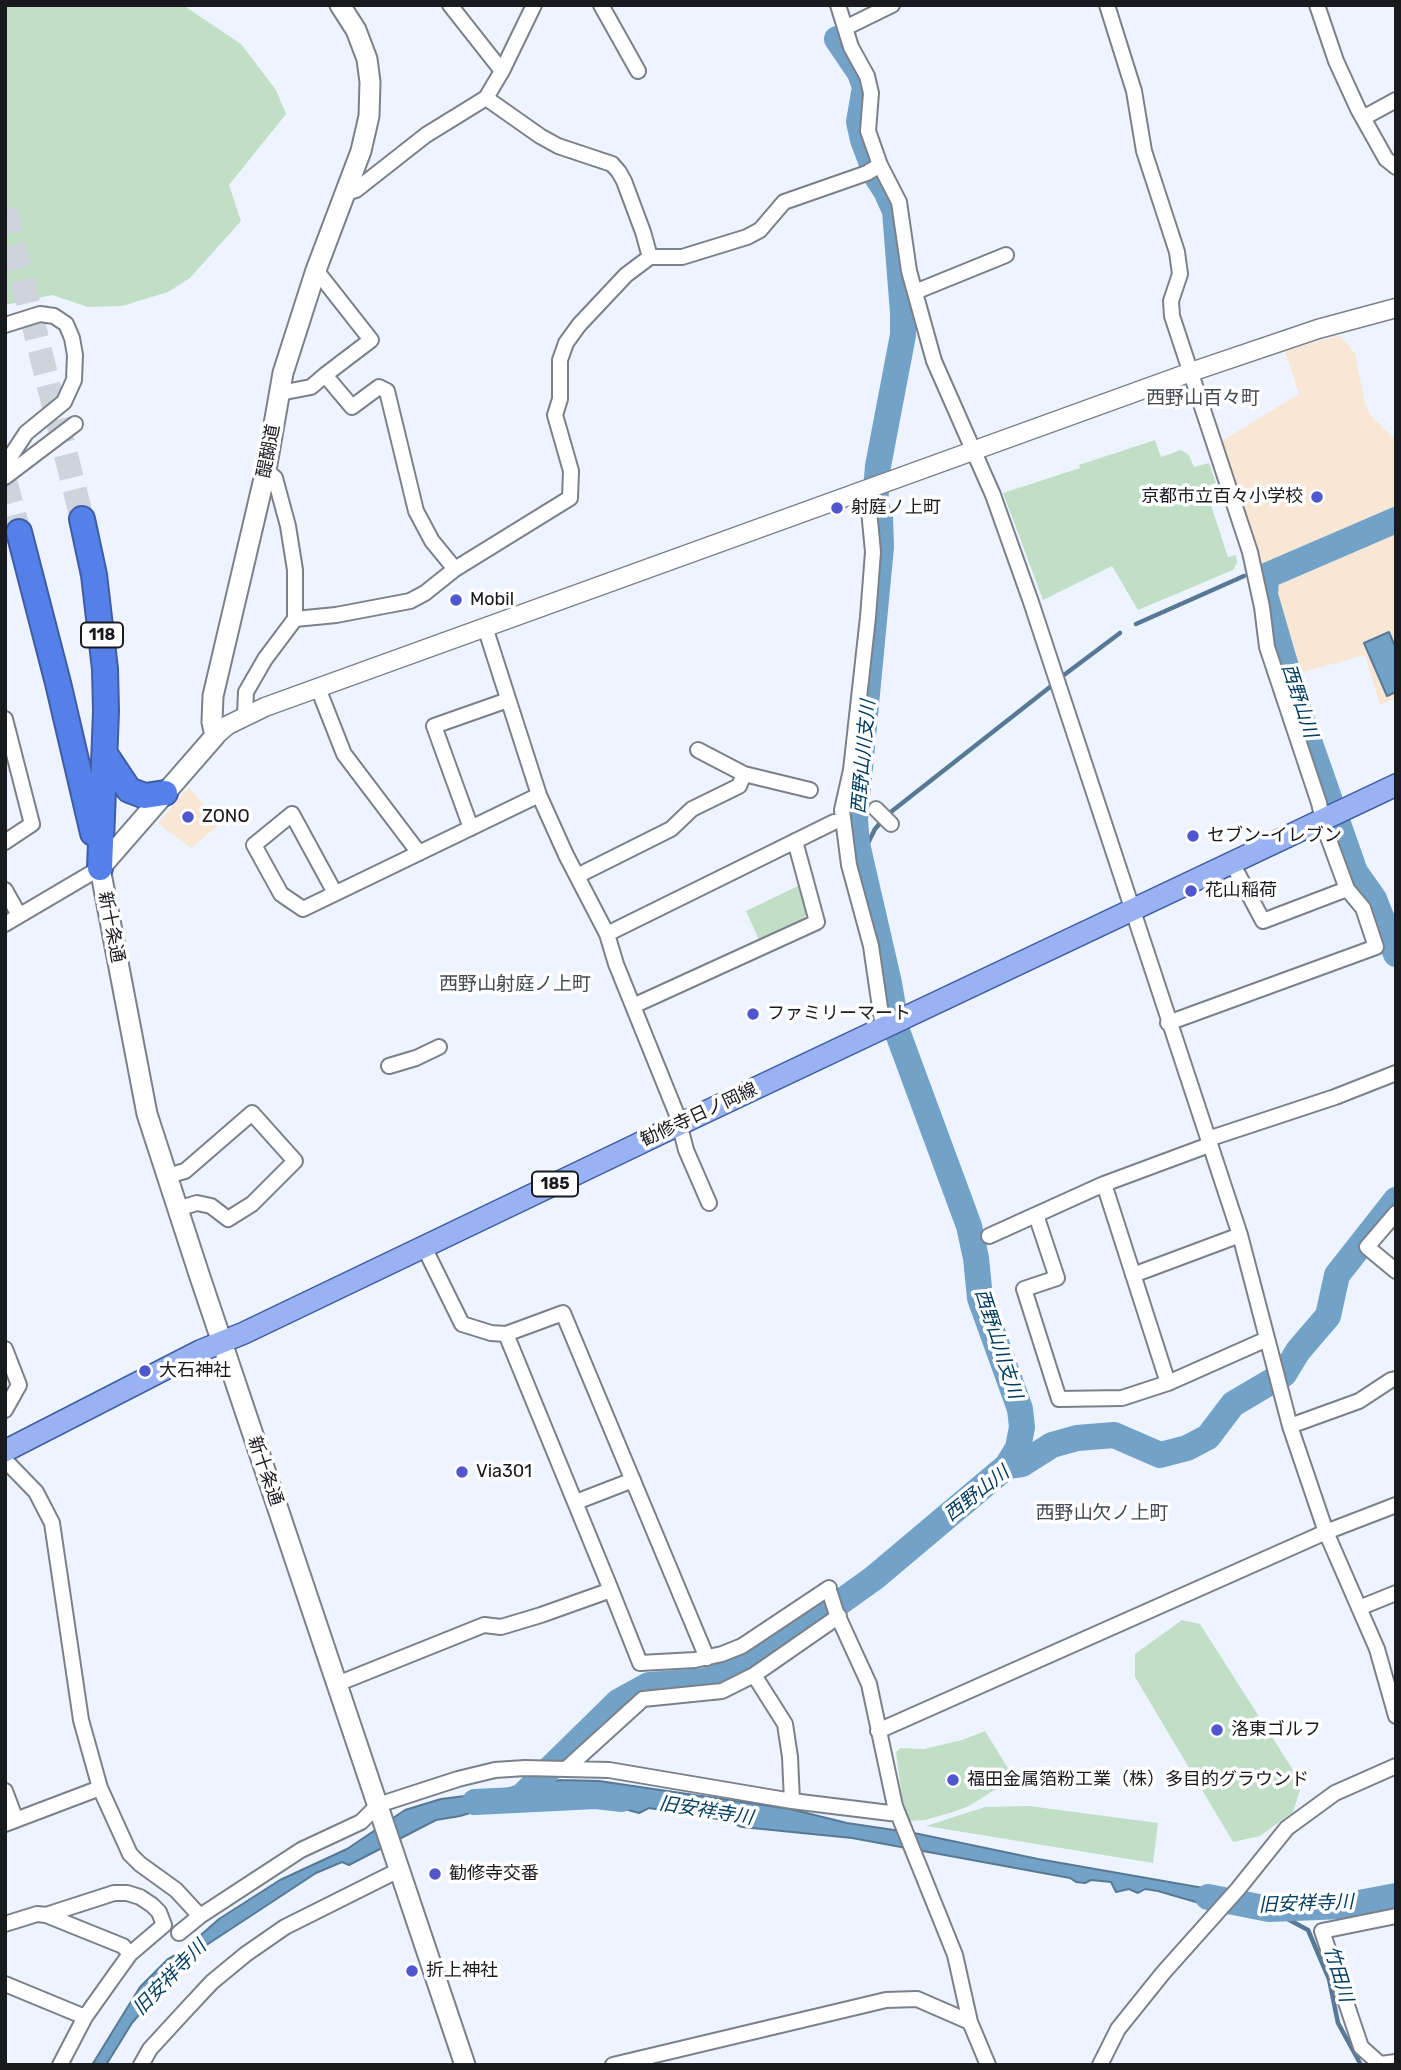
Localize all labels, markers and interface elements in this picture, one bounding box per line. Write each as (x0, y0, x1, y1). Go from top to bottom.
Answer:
district label: 西野山百々町 (1146, 388, 1260, 410)
street label: 醍醐道 (253, 422, 285, 480)
place label: 京都市立百々小学校 (1141, 486, 1303, 508)
marker: 京都市立百々小学校 (1309, 489, 1325, 505)
place label: 射庭ノ上町 (851, 497, 941, 519)
marker: 射庭ノ上町 (829, 500, 845, 516)
place label: Mobil (470, 589, 514, 611)
marker: Mobil (448, 592, 464, 608)
road number: 118 (81, 622, 123, 648)
water label: 西野山川 (1276, 661, 1322, 741)
water label: 西野山川支川 (848, 699, 880, 815)
place label: ZONO (202, 806, 250, 828)
marker: ZONO (180, 809, 196, 825)
place label: セブン-イレブン (1207, 825, 1342, 847)
marker: セブン-イレブン (1185, 828, 1201, 844)
place label: 花山稲荷 (1205, 880, 1277, 902)
marker: 花山稲荷 (1183, 883, 1199, 899)
street label: 新十条通 (94, 890, 128, 964)
district label: 西野山射庭ノ上町 (439, 974, 591, 996)
place label: ファミリーマート (767, 1003, 911, 1025)
marker: ファミリーマート (745, 1006, 761, 1022)
street label: 勧修寺日ノ岡線 (637, 1079, 761, 1151)
road number: 185 (532, 1172, 578, 1196)
water label: 西野山川支川 (970, 1286, 1026, 1402)
place label: 大石神社 (159, 1360, 231, 1382)
marker: 大石神社 (137, 1363, 153, 1379)
street label: 新十条通 (243, 1433, 287, 1509)
place label: Via301 (476, 1461, 532, 1483)
water label: 西野山川 (940, 1462, 1014, 1526)
marker: Via301 (454, 1464, 470, 1480)
district label: 西野山欠ノ上町 (1036, 1503, 1168, 1525)
place label: 洛東ゴルフ (1231, 1719, 1321, 1741)
marker: 洛東ゴルフ (1209, 1722, 1225, 1738)
place label: 福田金属箔粉工業（株）多目的グラウンド (967, 1769, 1309, 1791)
marker: 福田金属箔粉工業（株）多目的グラウンド (945, 1772, 961, 1788)
water label: 旧安祥寺川 (657, 1792, 755, 1830)
place label: 勧修寺交番 (449, 1863, 539, 1885)
marker: 勧修寺交番 (427, 1866, 443, 1882)
water label: 旧安祥寺川 (1258, 1891, 1354, 1917)
water label: 旧安祥寺川 (129, 1936, 211, 2020)
water label: 竹田川 (1319, 1943, 1357, 2005)
place label: 折上神社 (426, 1960, 498, 1982)
marker: 折上神社 (404, 1963, 420, 1979)

